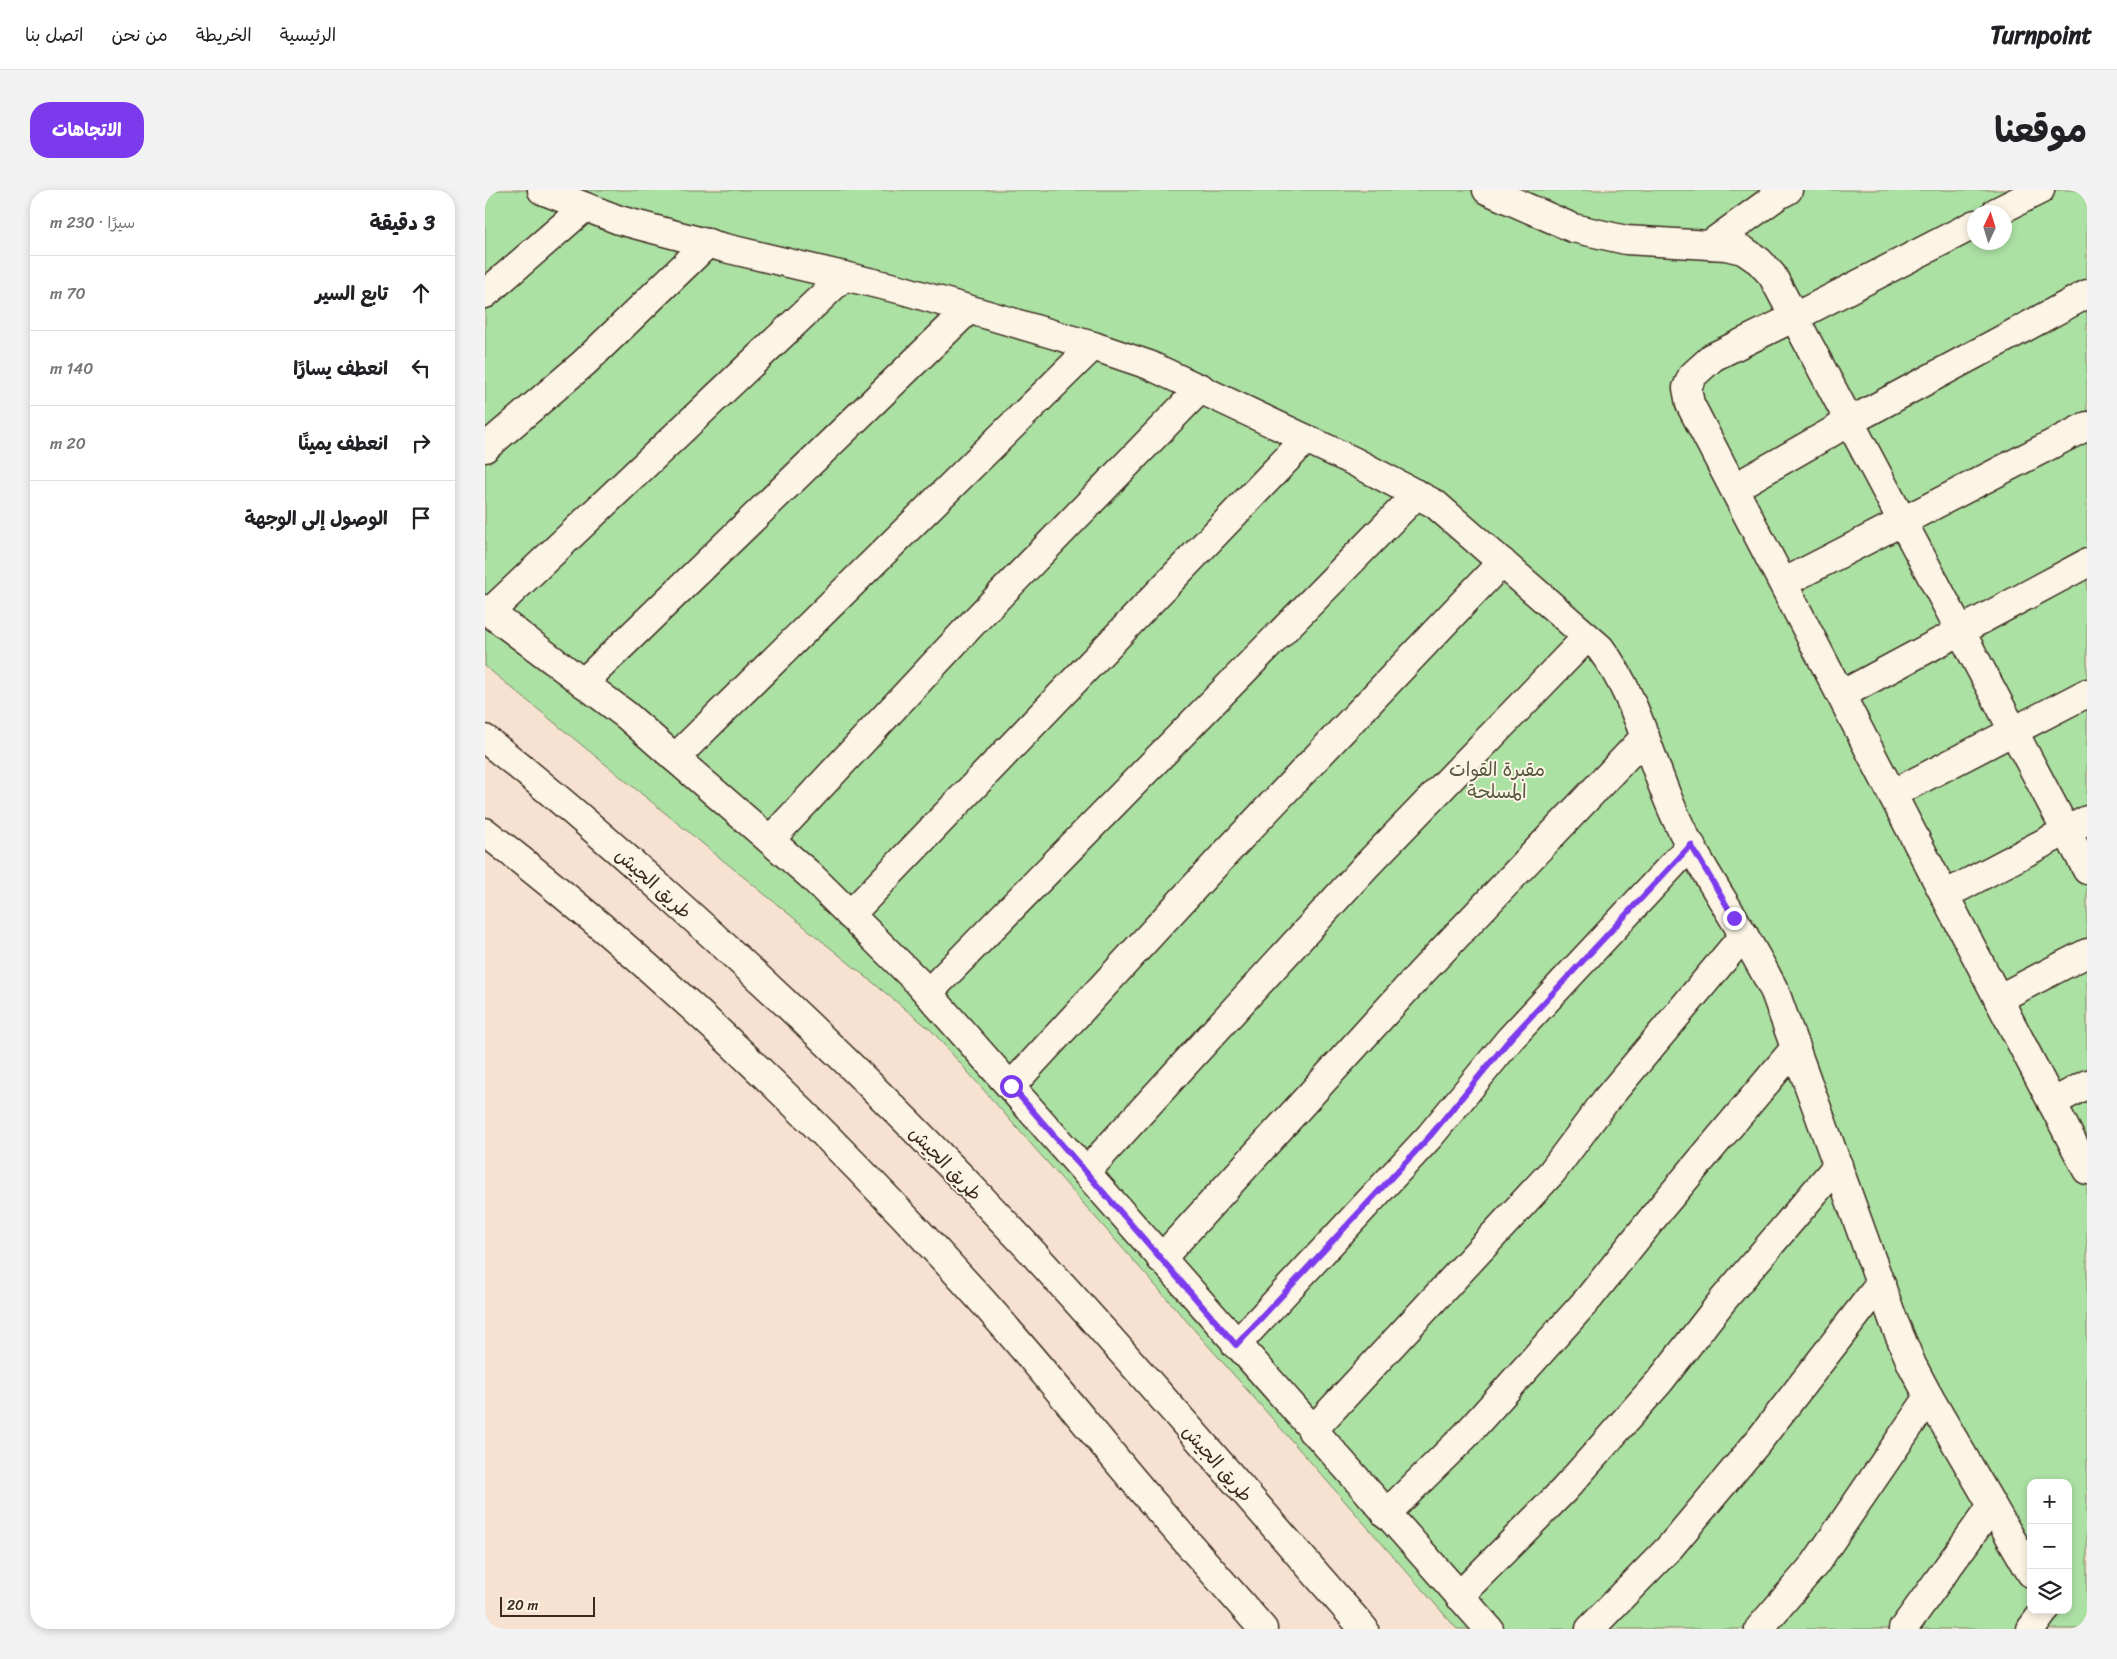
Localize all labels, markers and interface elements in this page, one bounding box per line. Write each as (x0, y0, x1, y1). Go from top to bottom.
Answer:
text: Turnpoint (1990, 14, 2092, 56)
text: اتصل بنا (25, 19, 84, 51)
text: من نحن (112, 19, 168, 51)
text: الخريطة (196, 19, 252, 51)
text: الرئيسية (280, 19, 336, 51)
text: موقعنا (1994, 99, 2087, 161)
button: الاتجاهات (30, 102, 144, 158)
text: 3 دقيقة (370, 204, 435, 242)
north arrow (1967, 205, 2012, 250)
text: سيرًا · 230 m (50, 208, 135, 237)
text: تابع السير (315, 277, 388, 310)
text: 70 m (50, 279, 86, 308)
icon: ahead (407, 279, 435, 307)
text: انعطف يسارًا (293, 352, 388, 385)
text: 140 m (50, 354, 93, 383)
icon: left (407, 354, 435, 382)
text: انعطف يمينًا (298, 427, 388, 460)
text: 20 m (50, 429, 86, 458)
icon: right (407, 429, 435, 457)
text: الوصول إلى الوجهة (245, 502, 388, 535)
icon: arrive (407, 504, 435, 532)
park label: مقبرة القوات المسلحة (1449, 753, 1545, 808)
street label: طريق الجيش (607, 839, 700, 927)
route end (1723, 907, 1746, 930)
route start (1000, 1075, 1023, 1098)
street label: طريق الجيش (901, 1118, 990, 1209)
street label: طريق الجيش (1174, 1417, 1261, 1510)
map controls (2027, 1479, 2072, 1614)
button: + (2027, 1479, 2072, 1524)
button: − (2027, 1524, 2072, 1569)
button: layers (2027, 1569, 2072, 1614)
text: 20 m (507, 1593, 538, 1618)
scale bar (500, 1594, 595, 1617)

